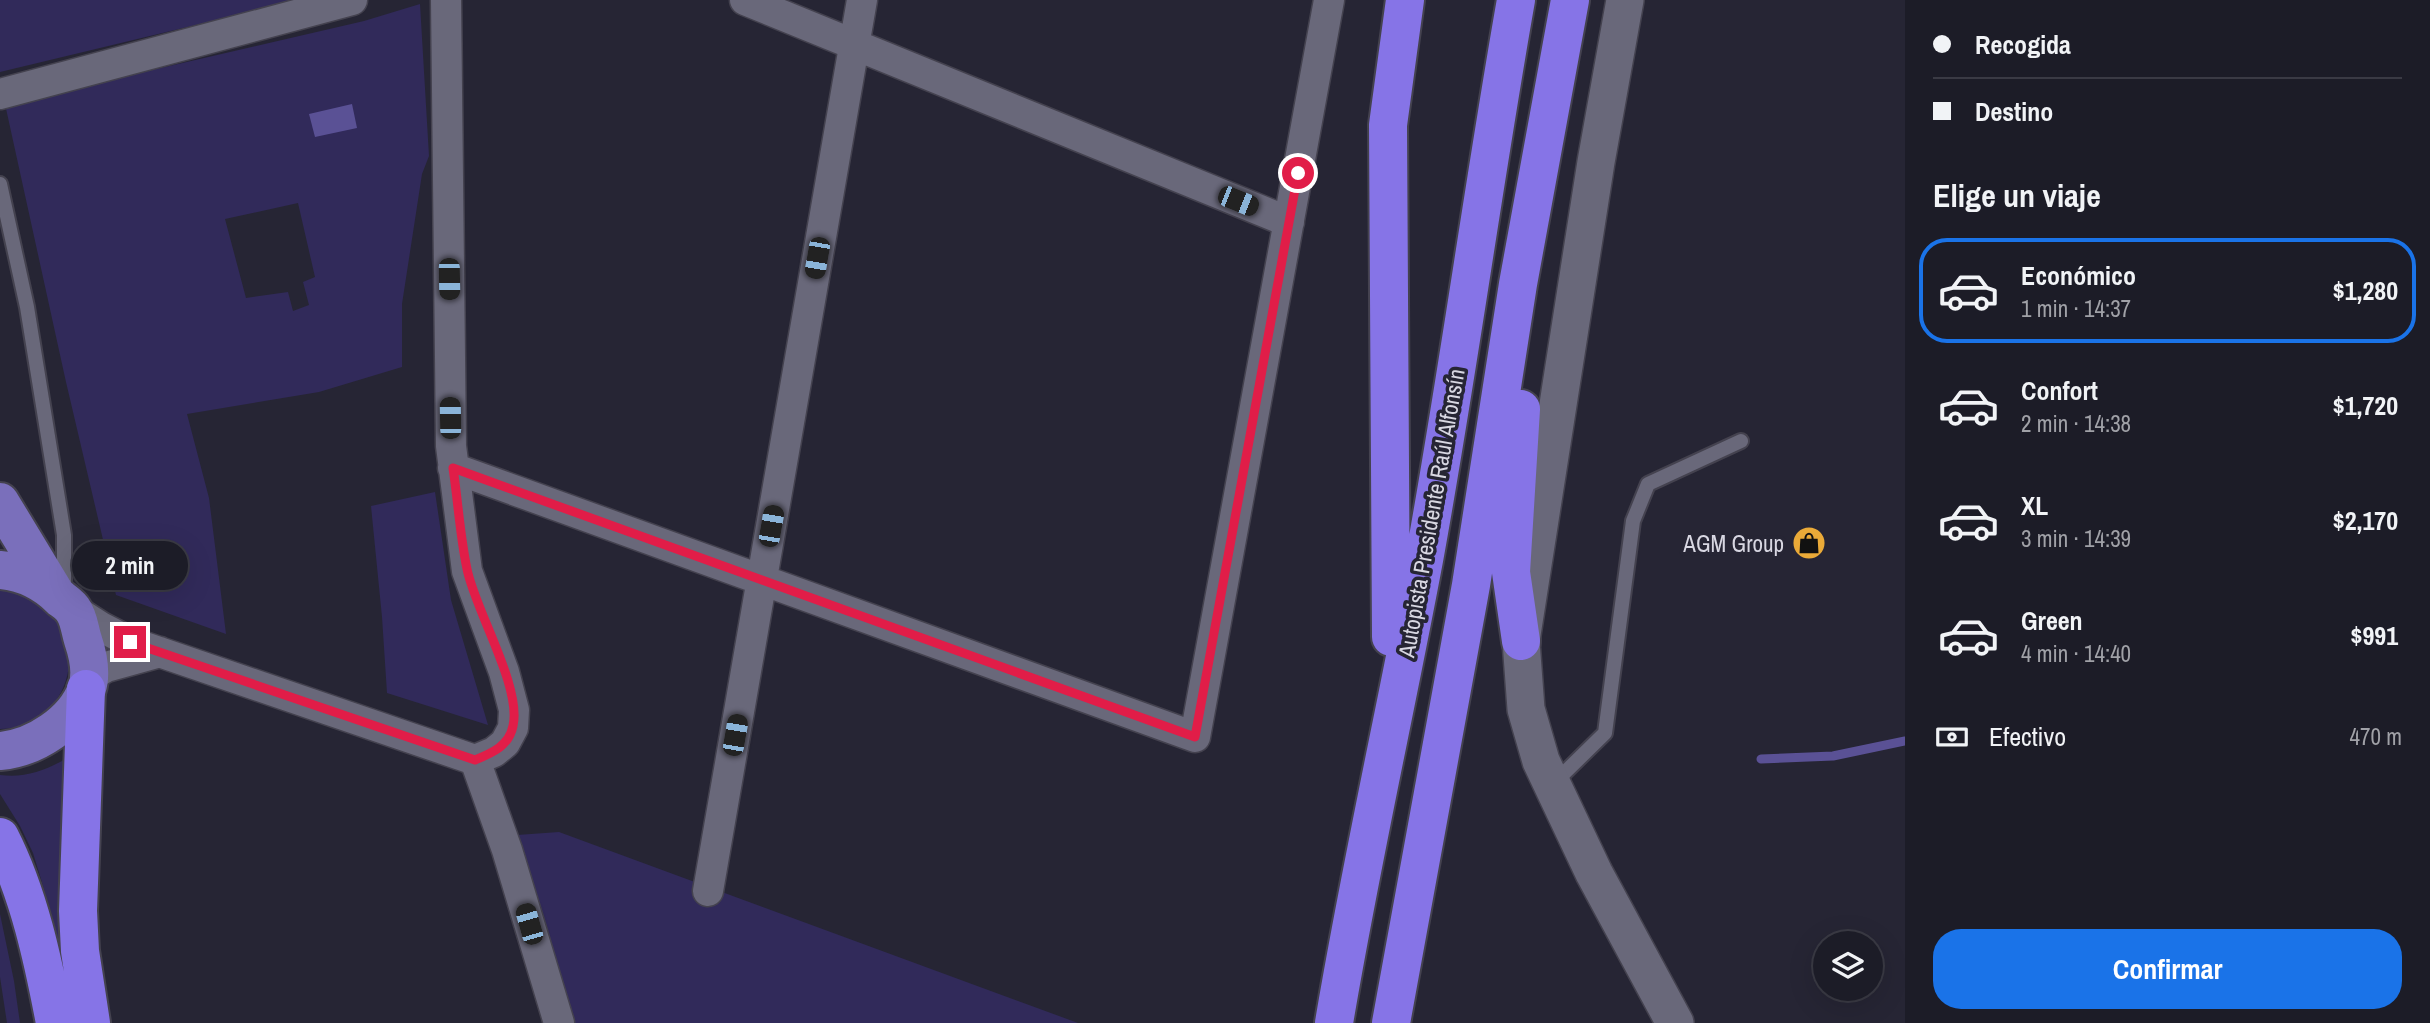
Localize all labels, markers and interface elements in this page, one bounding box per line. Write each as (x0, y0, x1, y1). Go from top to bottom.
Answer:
text: Recogida (1975, 27, 2071, 62)
text: Destino (1975, 94, 2053, 129)
route start (1282, 157, 1314, 189)
text: Elige un viaje (1933, 174, 2101, 217)
car (1215, 183, 1262, 219)
car (804, 235, 831, 281)
car (439, 258, 460, 300)
text: Económico (2021, 258, 2136, 293)
icon: car (1937, 259, 2000, 322)
text: $1,280 (2333, 273, 2398, 308)
text: 1 min · 14:37 (2021, 293, 2131, 324)
street label: Autopista Presidente Raúl Alfonsín (1390, 366, 1472, 661)
text: Confort (2021, 373, 2098, 408)
icon: car (1937, 374, 2000, 437)
text: $1,720 (2333, 388, 2398, 423)
car (440, 397, 461, 439)
text: 2 min · 14:38 (2021, 408, 2131, 439)
text: XL (2021, 488, 2048, 523)
icon: car (1937, 489, 2000, 552)
car (758, 503, 785, 549)
text: $2,170 (2333, 503, 2398, 538)
text: 3 min · 14:39 (2021, 523, 2131, 554)
shop icon: AGM Group (1790, 524, 1828, 562)
place label: AGM Group (1682, 528, 1784, 559)
callout: 2 min (72, 540, 188, 590)
text: 2 min (105, 550, 155, 581)
text: Green (2021, 603, 2083, 638)
icon: car (1937, 604, 2000, 667)
text: $991 (2351, 618, 2398, 653)
route end (114, 626, 146, 658)
text: 4 min · 14:40 (2021, 638, 2131, 669)
car (722, 712, 749, 758)
icon: cash (1933, 718, 1971, 756)
text: Efectivo (1989, 719, 2066, 754)
text: 470 m (2350, 721, 2402, 752)
car (514, 901, 545, 947)
button: Confirmar (1933, 929, 2402, 1009)
map controls (1813, 931, 1883, 1001)
button: layers (1813, 931, 1883, 1001)

